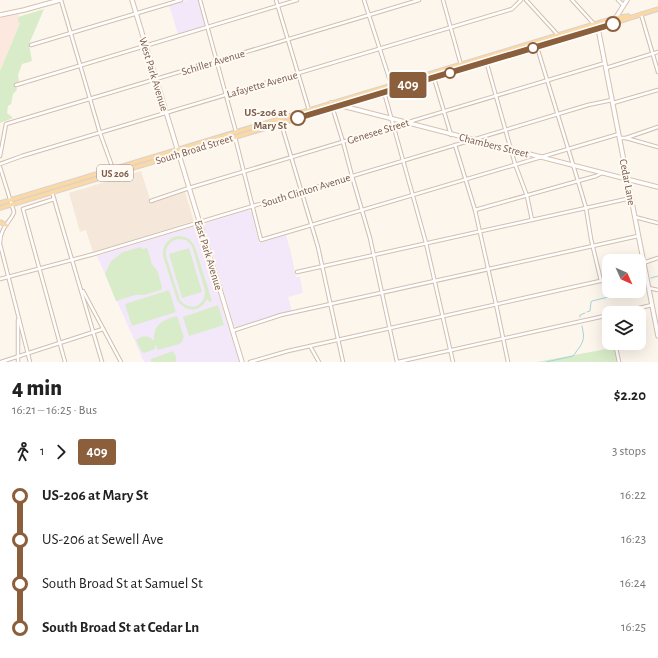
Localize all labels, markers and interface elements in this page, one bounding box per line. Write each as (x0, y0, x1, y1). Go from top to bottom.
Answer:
unlabelled marker (605, 16, 621, 32)
street label: West Park Avenue (137, 36, 170, 112)
unlabelled marker (527, 42, 539, 54)
street label: Schiller Avenue (180, 48, 246, 77)
unlabelled marker (444, 67, 456, 79)
street label: Lafayette Avenue (225, 69, 299, 100)
line badge: 409 (385, 72, 431, 98)
text: 409 (397, 78, 419, 92)
place label: US-206 at Mary St (244, 107, 287, 131)
marker: US-206 at Mary St (290, 110, 306, 126)
street label: Genesee Street (346, 117, 411, 146)
street label: South Broad Street (154, 132, 235, 166)
street label: Chambers Street (458, 132, 530, 160)
street label: Cedar Lane (618, 158, 637, 206)
road number: US 206 (97, 165, 133, 181)
street label: South Clinton Avenue (261, 172, 352, 209)
street label: East Park Avenue (193, 219, 224, 291)
north arrow (602, 254, 646, 298)
map controls (602, 254, 646, 350)
button: layers (602, 306, 646, 350)
text: 4 min (12, 377, 62, 399)
text: $2.20 (614, 388, 646, 403)
text: 16:21 – 16:25 · Bus (12, 404, 97, 417)
icon: walk (12, 441, 34, 463)
icon: forward (50, 441, 72, 463)
text: 1 (40, 445, 44, 458)
text: 409 (86, 445, 108, 459)
text: 3 stops (612, 445, 646, 458)
text: US-206 at Mary St (42, 488, 148, 503)
text: 16:22 (621, 489, 646, 502)
text: US-206 at Sewell Ave (42, 532, 163, 547)
text: 16:23 (621, 533, 646, 546)
text: South Broad St at Samuel St (42, 576, 203, 591)
text: 16:24 (620, 577, 646, 590)
text: South Broad St at Cedar Ln (42, 620, 199, 635)
text: 16:25 (621, 621, 646, 634)

